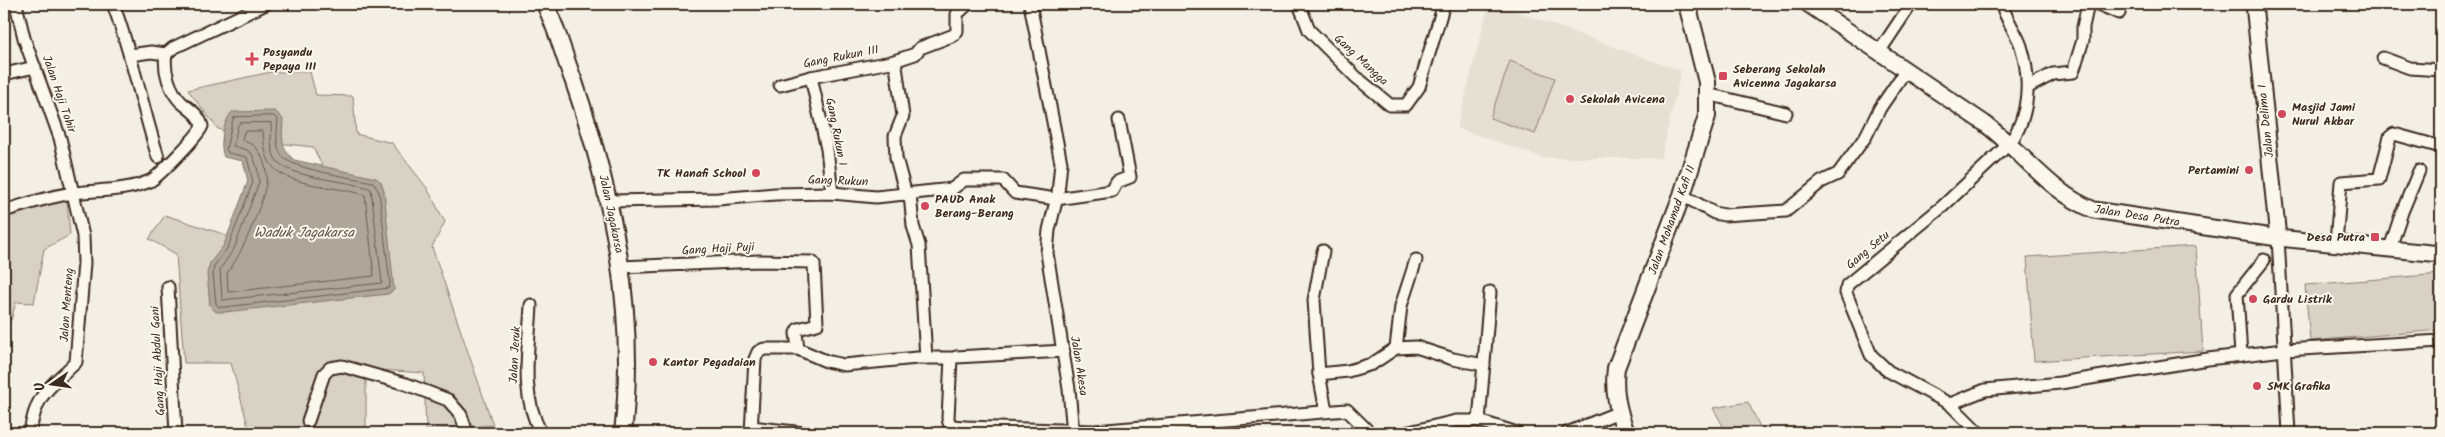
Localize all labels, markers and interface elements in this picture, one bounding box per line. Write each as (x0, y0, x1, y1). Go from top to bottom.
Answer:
street label: Gang Mangga (1330, 30, 1393, 91)
street label: Gang Rukun III (802, 40, 881, 74)
place label: Posyandu Pepaya III (263, 43, 316, 76)
marker: Posyandu Pepaya III (245, 52, 259, 66)
street label: Jalan Haji Tohir (37, 53, 81, 136)
place label: Seberang Sekolah Avicenna Jagakarsa (1733, 60, 1836, 93)
marker: Seberang Sekolah Avicenna Jagakarsa (1717, 70, 1729, 82)
street label: Jalan Delima I (2253, 83, 2279, 159)
place label: Sekolah Avicena (1580, 90, 1665, 109)
marker: Sekolah Avicena (1564, 93, 1576, 105)
street label: Gang Rukun I (820, 96, 852, 168)
place label: Masjid Jami Nurul Akbar (2292, 98, 2356, 131)
marker: Masjid Jami Nurul Akbar (2276, 108, 2288, 120)
place label: Pertamini (2188, 161, 2240, 180)
street label: Jalan Mohamad Kafi II (1643, 162, 1701, 277)
place label: TK Hanafi School (657, 164, 747, 183)
marker: Pertamini (2243, 164, 2255, 176)
marker: TK Hanafi School (750, 167, 762, 179)
street label: Gang Rukun (807, 170, 869, 192)
street label: Jalan Jagakarsa (593, 173, 629, 255)
place label: PAUD Anak Berang-Berang (935, 190, 1014, 223)
marker: PAUD Anak Berang-Berang (919, 200, 931, 212)
street label: Jalan Desa Putra (2093, 200, 2181, 232)
water label: Waduk Jagakarsa (254, 222, 355, 244)
street label: Gang Setu (1842, 226, 1894, 274)
place label: Desa Putra (2307, 228, 2365, 247)
marker: Desa Putra (2369, 231, 2381, 243)
street label: Gang Haji Puji (681, 238, 756, 260)
street label: Jalan Menteng (55, 267, 79, 343)
place label: Gardu Listrik (2263, 290, 2333, 309)
marker: Gardu Listrik (2247, 293, 2259, 305)
street label: Gang Haji Abdul Gani (146, 305, 170, 416)
street label: Jalan Jeruk (504, 325, 526, 384)
street label: Jalan Akesa (1065, 335, 1093, 398)
place label: Kantor Pegadaian (663, 353, 756, 372)
marker: Kantor Pegadaian (647, 356, 659, 368)
north arrow (28, 360, 78, 410)
place label: SMK Grafika (2267, 377, 2330, 396)
text: U (29, 380, 52, 393)
marker: SMK Grafika (2251, 380, 2263, 392)

